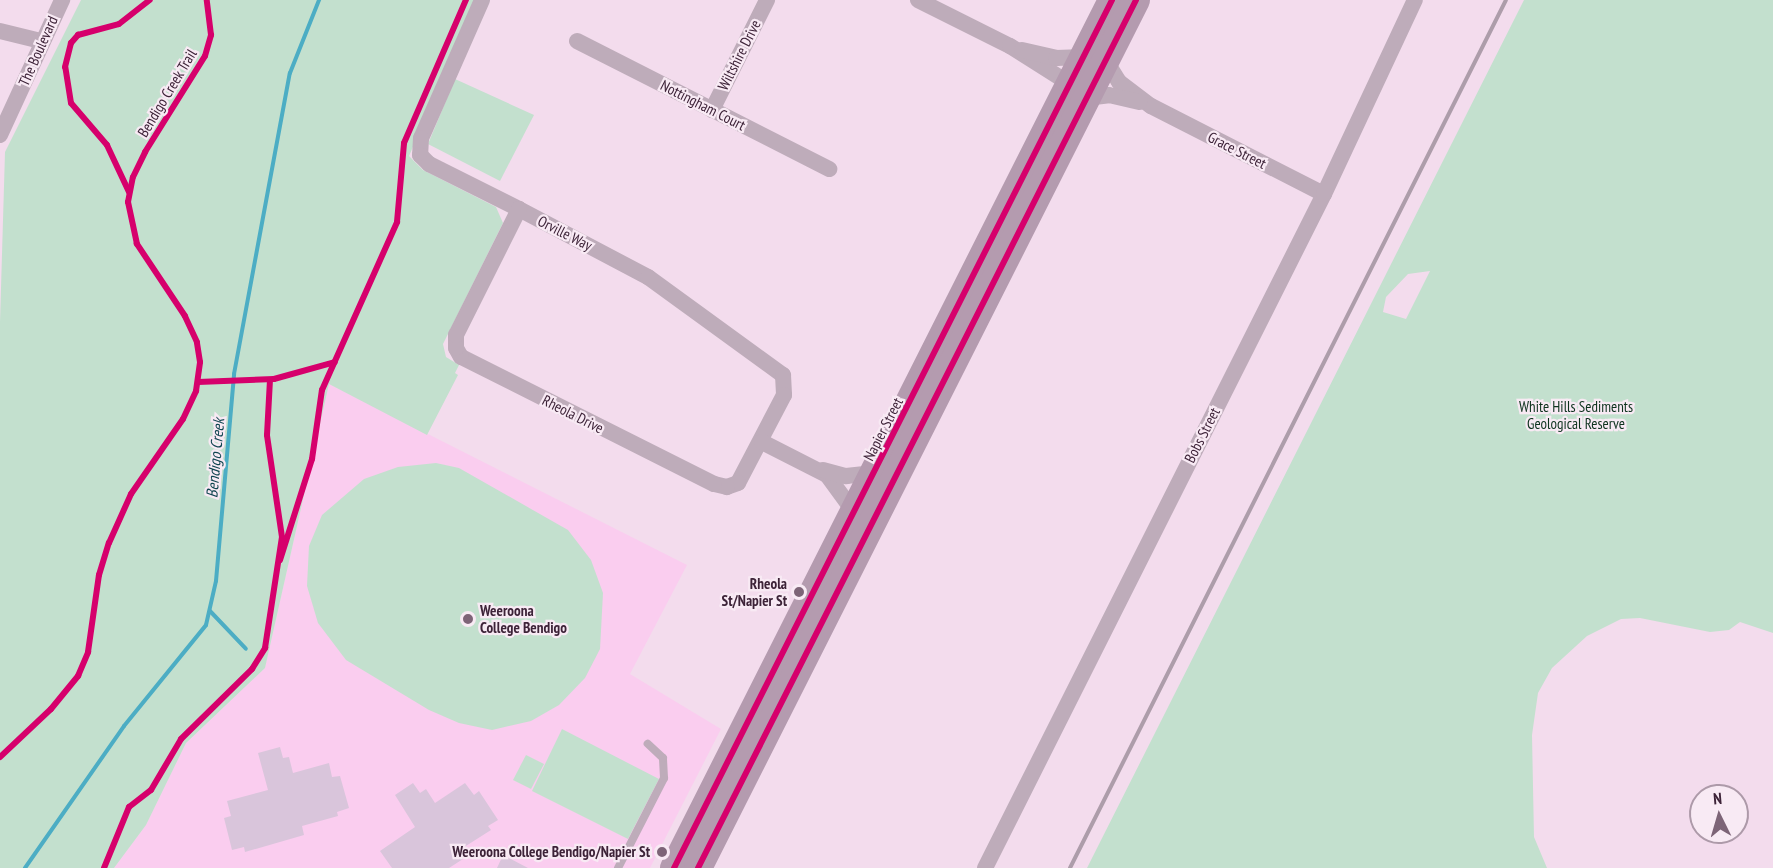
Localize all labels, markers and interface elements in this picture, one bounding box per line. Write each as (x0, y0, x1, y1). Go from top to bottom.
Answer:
street label: The Boulevard (15, 13, 61, 89)
street label: Wiltshire Drive (714, 17, 764, 93)
street label: Bendigo Creek Trail (134, 45, 200, 141)
street label: Nottingham Court (658, 76, 748, 134)
street label: Grace Street (1205, 128, 1269, 172)
street label: Orville Way (535, 212, 595, 254)
street label: Rheola Drive (539, 391, 607, 437)
street label: Napier Street (859, 394, 907, 464)
park label: White Hills Sediments Geological Reserve (1519, 397, 1633, 432)
street label: Bobs Street (1181, 404, 1223, 466)
water label: Bendigo Creek (202, 418, 228, 498)
place label: Rheola St/Napier St (722, 574, 787, 609)
marker: Rheola St/Napier St (792, 585, 806, 599)
place label: Weeroona College Bendigo (480, 601, 567, 636)
marker: Weeroona College Bendigo (461, 612, 475, 626)
north arrow (1689, 784, 1749, 844)
text: N (1712, 788, 1723, 808)
place label: Weeroona College Bendigo/Napier St (452, 843, 650, 861)
marker: Weeroona College Bendigo/Napier St (655, 845, 669, 859)

